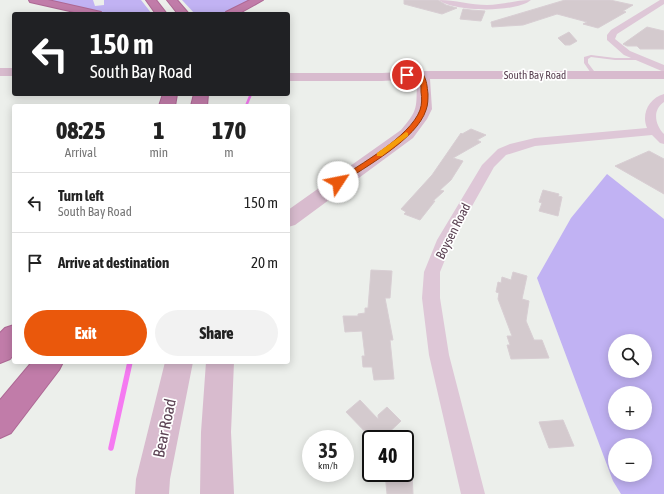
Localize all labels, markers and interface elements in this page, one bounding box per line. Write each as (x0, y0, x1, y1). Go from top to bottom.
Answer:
icon: left (24, 28, 76, 80)
text: 150 m (90, 28, 153, 60)
pin (390, 58, 424, 92)
text: South Bay Road (90, 61, 192, 82)
icon: arrive (396, 64, 418, 86)
street label: South Bay Road (504, 69, 566, 81)
text: 08:25 (56, 117, 105, 144)
text: 1 (153, 117, 164, 144)
text: 170 (212, 117, 246, 144)
text: Arrival (65, 145, 97, 160)
text: min (149, 145, 168, 160)
text: m (224, 145, 234, 160)
position arrow (317, 161, 359, 203)
text: Turn left (58, 187, 104, 204)
icon: left (24, 192, 46, 214)
text: 150 m (244, 194, 278, 211)
street label: Boysen Road (432, 200, 474, 262)
text: South Bay Road (58, 204, 132, 219)
icon: arrive (24, 252, 46, 274)
text: Arrive at destination (58, 254, 169, 271)
text: 20 m (251, 254, 278, 271)
button: Exit (24, 310, 147, 356)
button: Share (155, 310, 278, 356)
map controls (608, 334, 652, 482)
button: search (608, 334, 652, 378)
button: + (608, 386, 652, 430)
street label: Bear Road (149, 397, 179, 459)
speed limit sign: 40 (362, 430, 414, 482)
button: − (608, 438, 652, 482)
text: 35 (319, 439, 337, 462)
text: km/h (318, 460, 338, 471)

